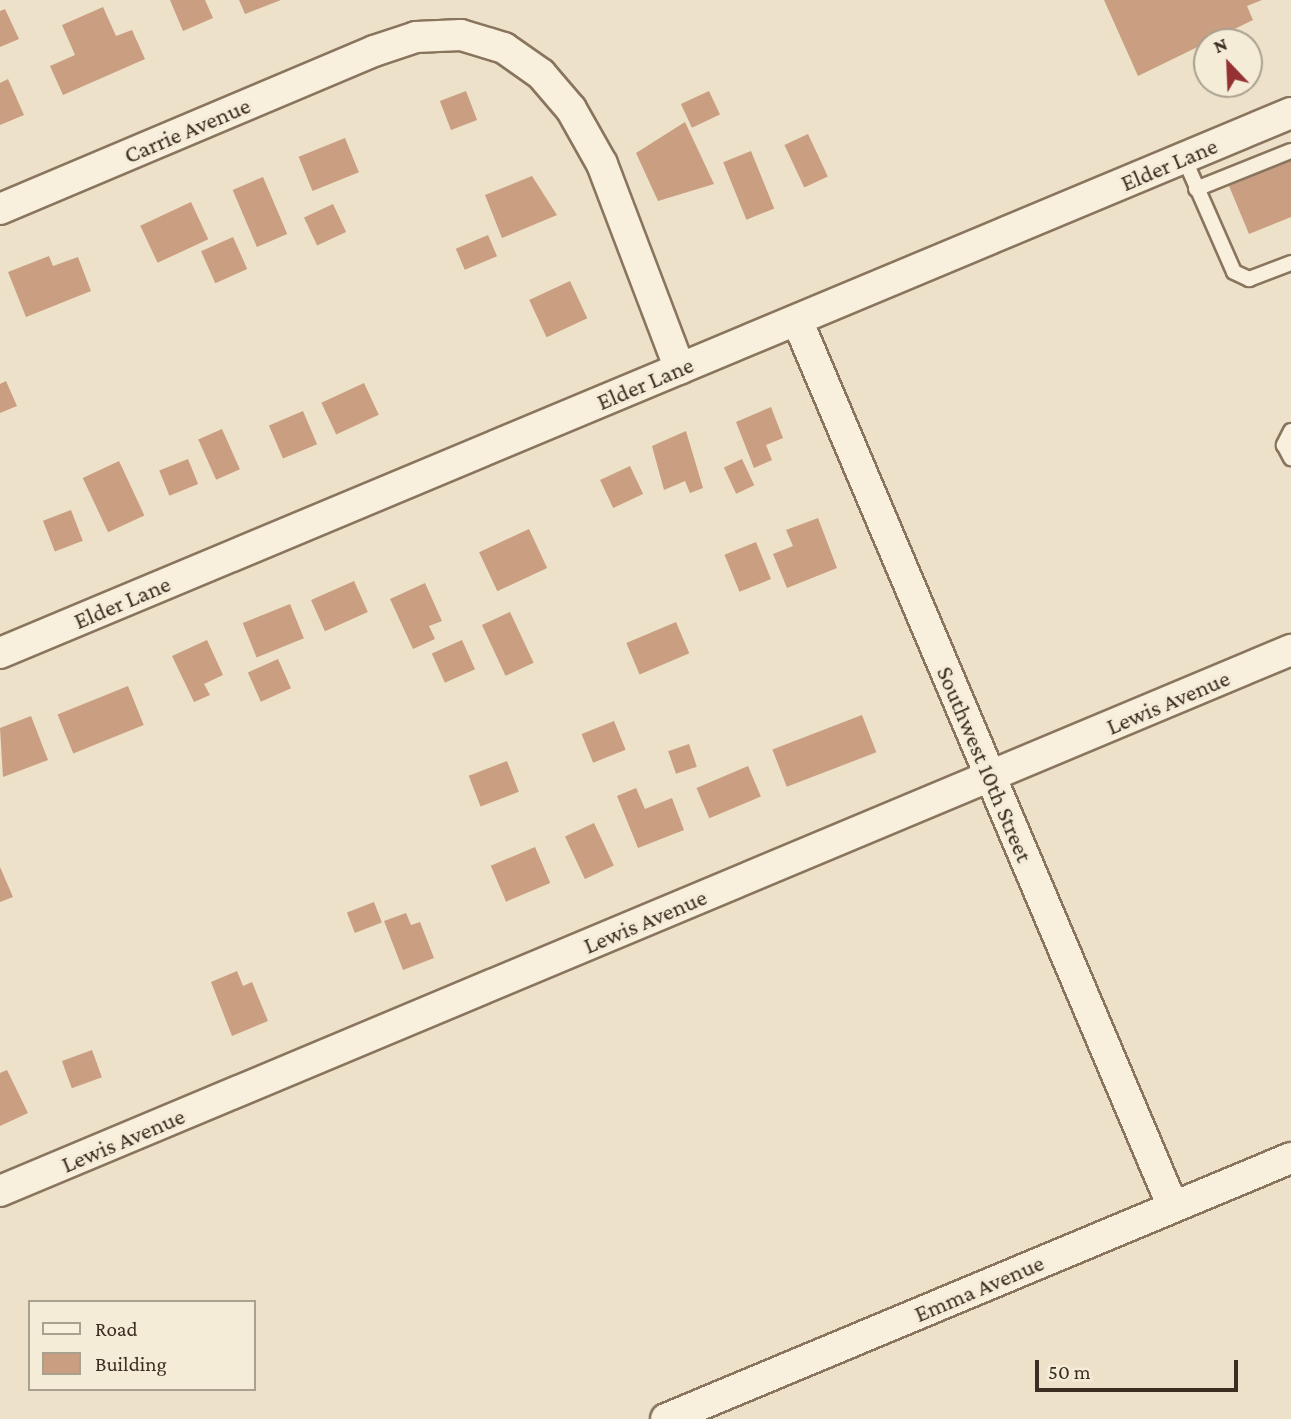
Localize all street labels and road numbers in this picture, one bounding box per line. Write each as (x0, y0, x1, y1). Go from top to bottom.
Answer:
street label: Carrie Avenue (120, 91, 254, 169)
street label: Elder Lane (1116, 131, 1222, 197)
street label: Elder Lane (592, 350, 698, 416)
street label: Elder Lane (69, 569, 175, 635)
street label: Southwest 10th Street (931, 662, 1039, 866)
street label: Lewis Avenue (1102, 663, 1234, 741)
street label: Lewis Avenue (579, 882, 711, 960)
street label: Lewis Avenue (57, 1101, 189, 1179)
street label: Emma Avenue (910, 1248, 1048, 1328)

